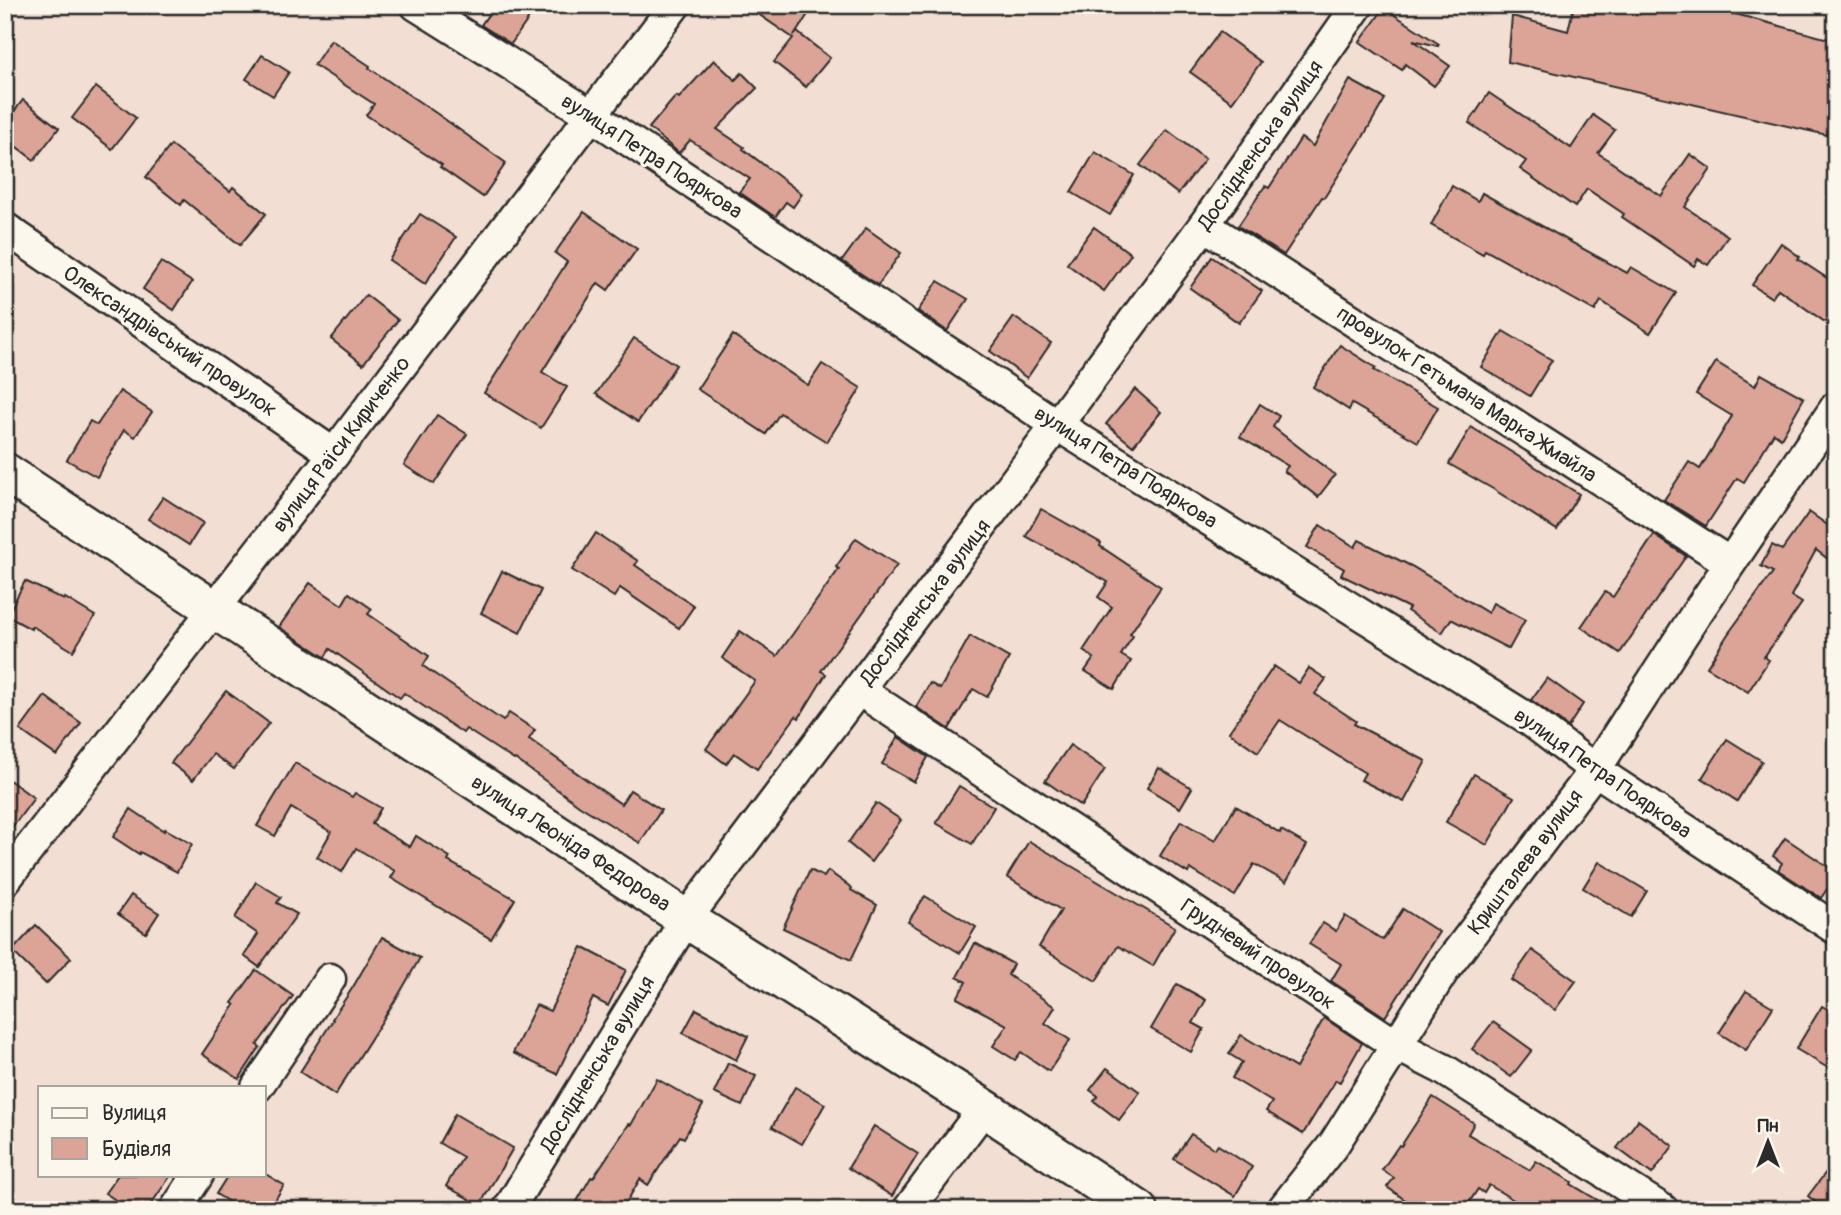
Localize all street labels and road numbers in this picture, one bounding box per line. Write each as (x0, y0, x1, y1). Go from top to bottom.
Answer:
street label: Дослідненська вулиця (1191, 55, 1329, 236)
street label: вулиця Петра Пояркова (556, 88, 748, 225)
street label: Олександрівський провулок (57, 260, 282, 423)
street label: провулок Гетьмана Марка Жмайла (1331, 300, 1602, 489)
street label: вулиця Раїси Кириченко (266, 351, 416, 538)
street label: вулиця Петра Пояркова (1029, 400, 1222, 535)
street label: Дослідненська вулиця (853, 514, 997, 692)
street label: вулиця Петра Пояркова (1509, 702, 1697, 845)
street label: вулиця Леоніда Федорова (466, 769, 675, 918)
street label: Кришталева вулиця (1462, 784, 1589, 940)
street label: Грудневий провулок (1175, 893, 1340, 1016)
street label: Дослідненська вулиця (533, 971, 661, 1158)

